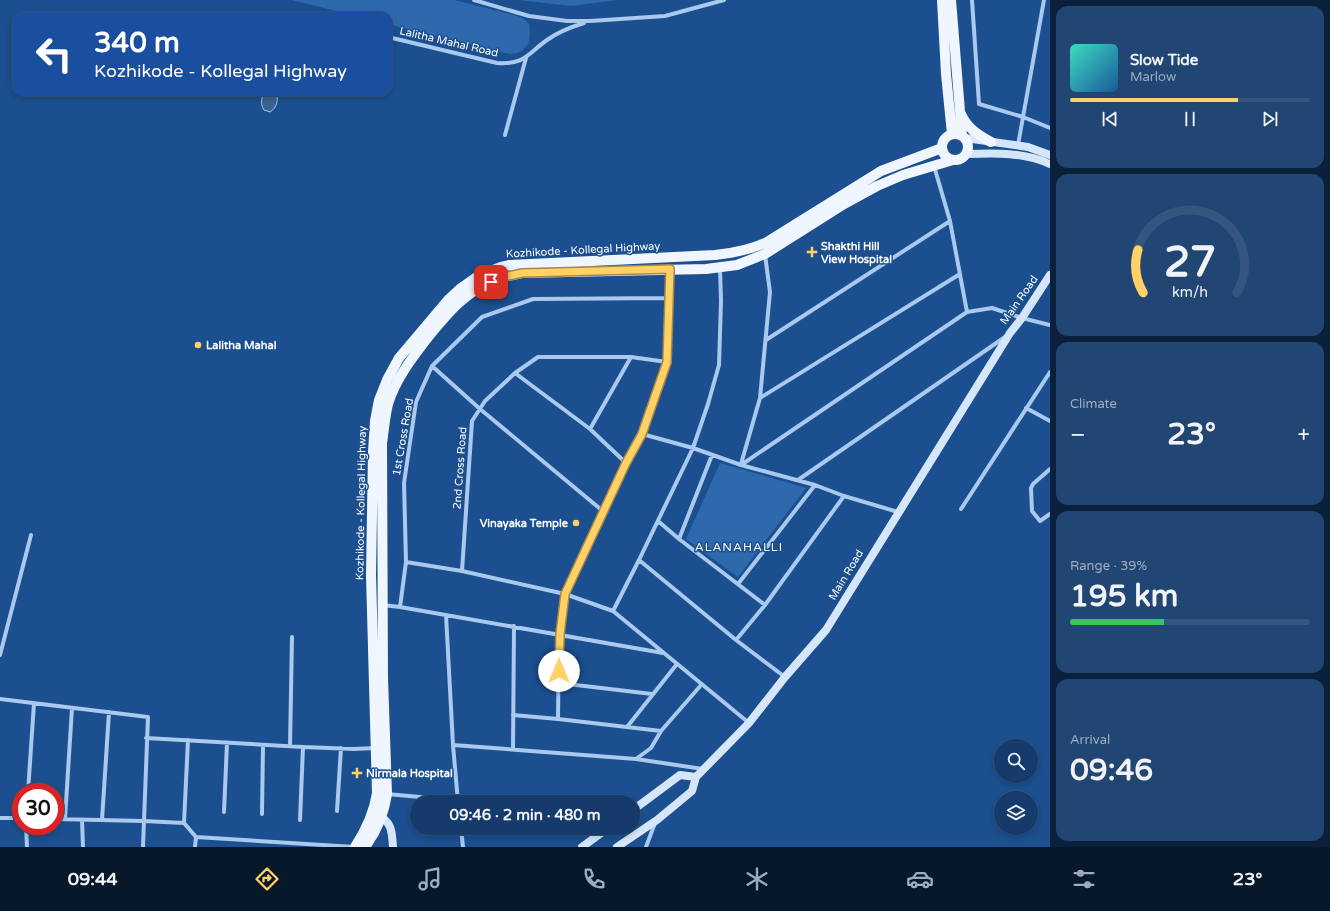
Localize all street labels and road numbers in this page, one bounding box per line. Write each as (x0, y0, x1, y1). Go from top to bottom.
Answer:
street label: Lalitha Mahal Road (398, 24, 500, 60)
street label: Kozhikode - Kollegal Highway (506, 239, 661, 261)
street label: Main Road (997, 273, 1041, 327)
street label: 1st Cross Road (390, 397, 416, 477)
street label: Kozhikode - Kollegal Highway (353, 426, 369, 580)
street label: 2nd Cross Road (451, 426, 469, 510)
street label: Main Road (826, 547, 866, 603)

